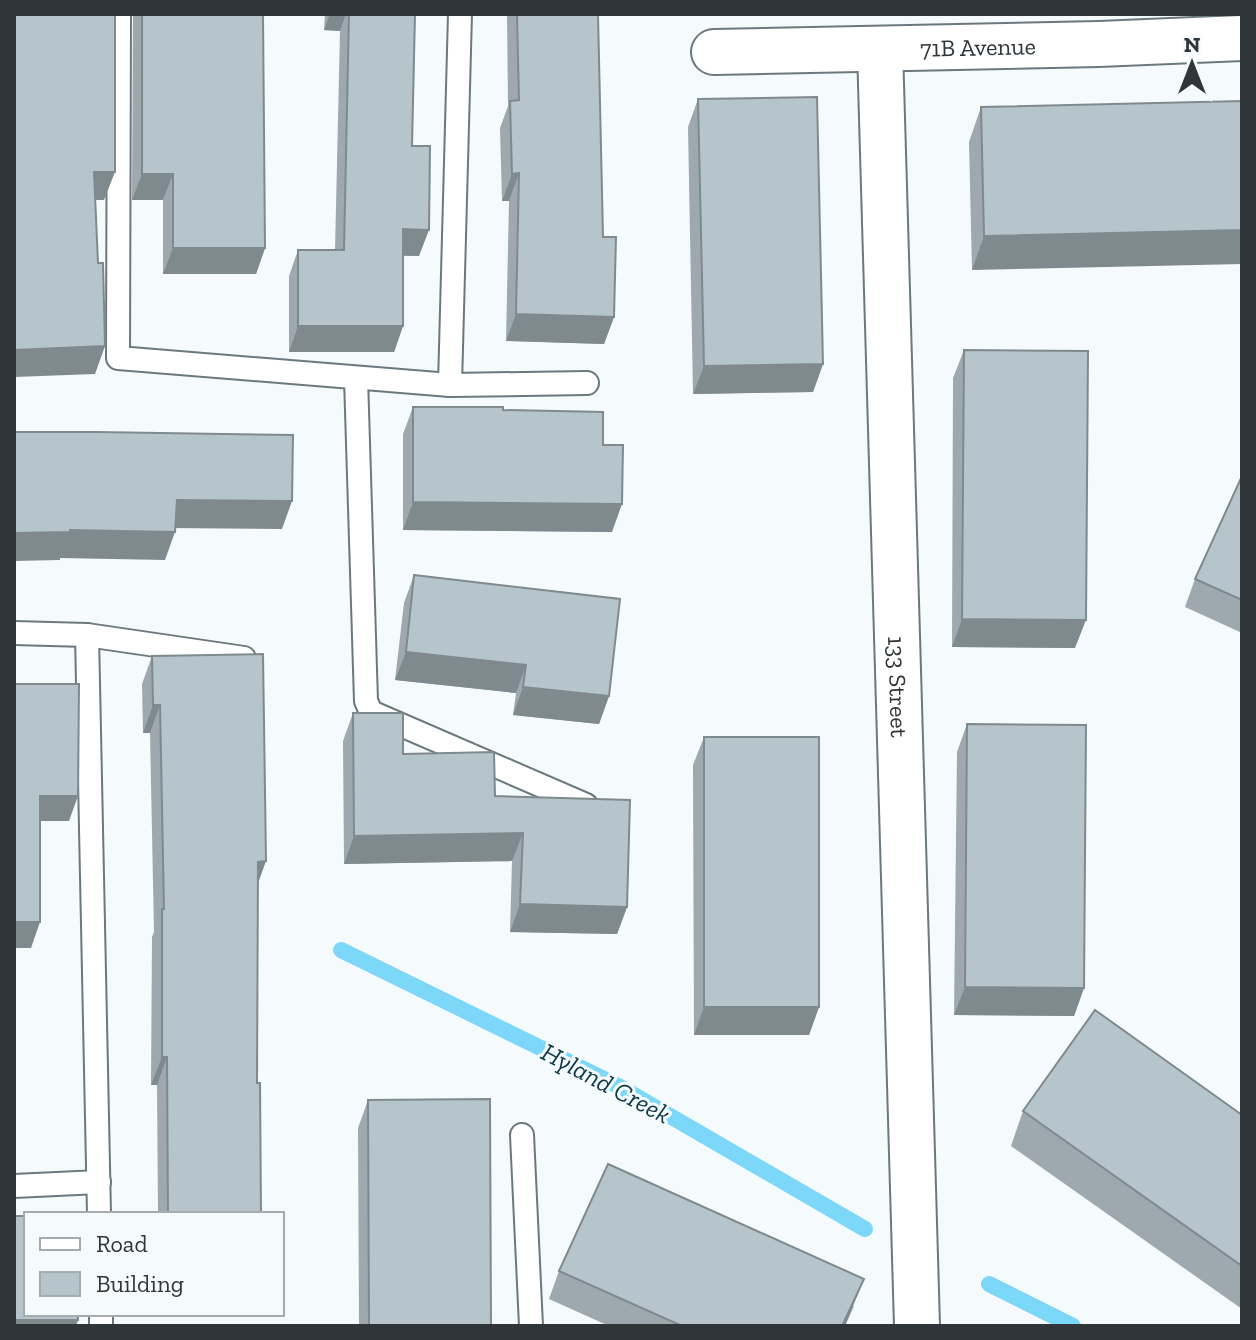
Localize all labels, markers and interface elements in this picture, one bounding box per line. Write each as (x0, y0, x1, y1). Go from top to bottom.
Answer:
north arrow (1152, 24, 1232, 104)
street label: 71B Avenue (920, 31, 1036, 62)
text: N (1184, 31, 1201, 58)
street label: 133 Street (883, 636, 914, 738)
water label: Hyland Creek (536, 1036, 676, 1130)
legend (24, 1212, 284, 1316)
text: Road (96, 1229, 148, 1258)
text: Building (96, 1269, 184, 1298)

